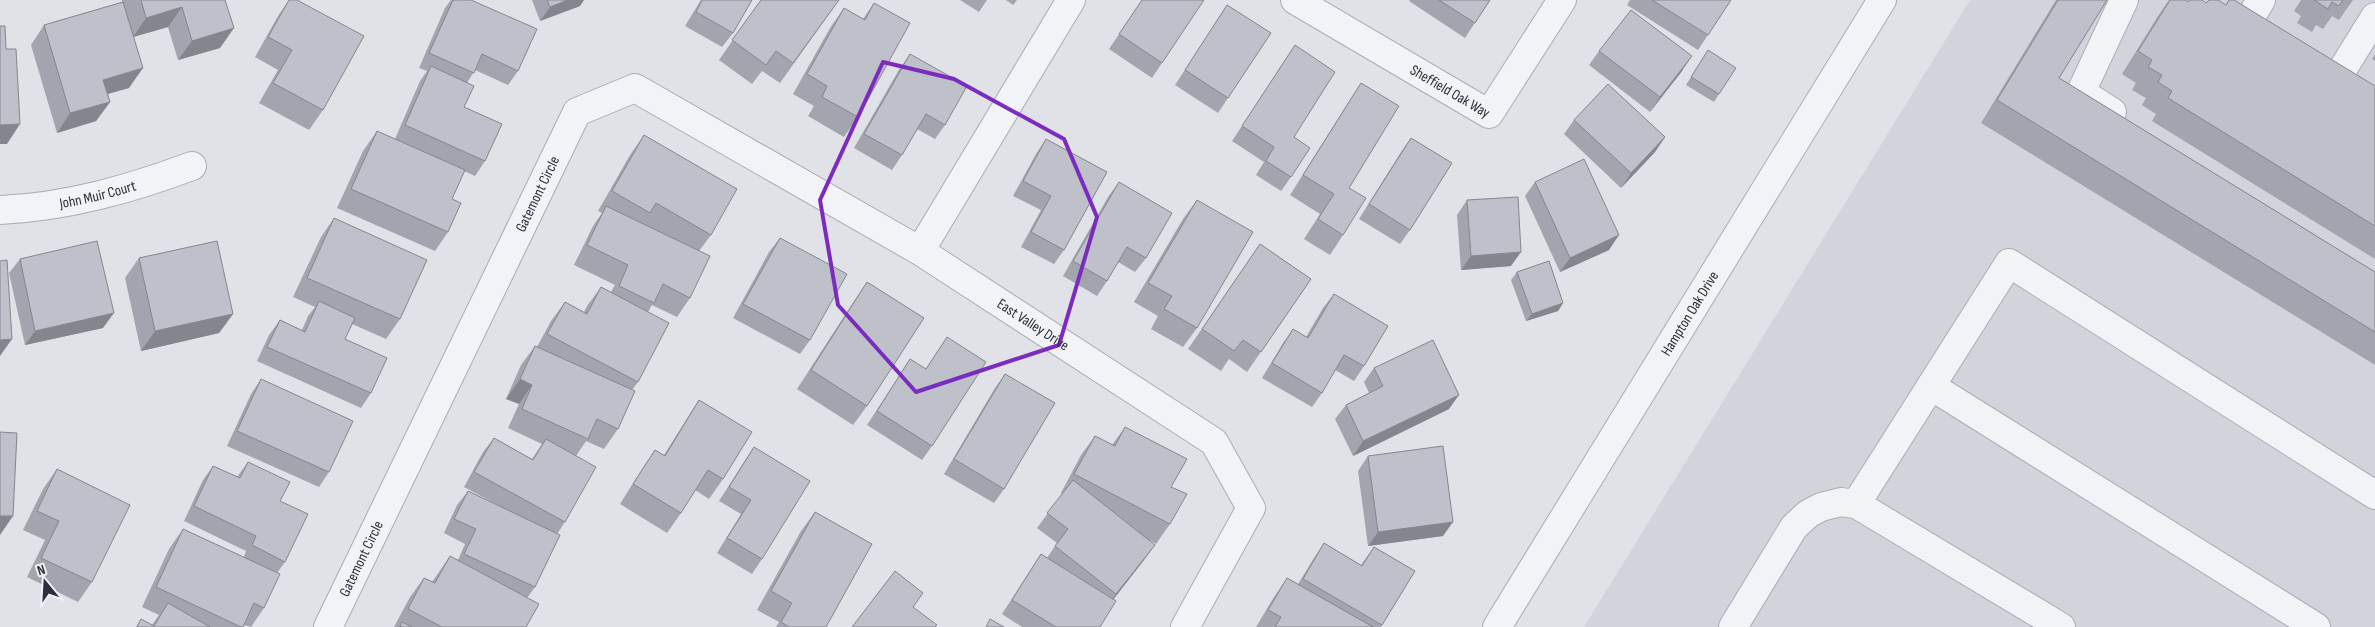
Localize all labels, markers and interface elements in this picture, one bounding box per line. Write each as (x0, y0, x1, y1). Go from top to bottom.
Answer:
street label: Sheffield Oak Way (1406, 61, 1494, 123)
street label: Gatemont Circle (511, 153, 564, 235)
street label: John Muir Court (57, 176, 139, 213)
street label: Hampton Oak Drive (1657, 268, 1723, 360)
street label: East Valley Drive (993, 295, 1072, 355)
street label: Gatemont Circle (335, 518, 388, 600)
north arrow (20, 557, 70, 607)
text: N (35, 561, 47, 579)

